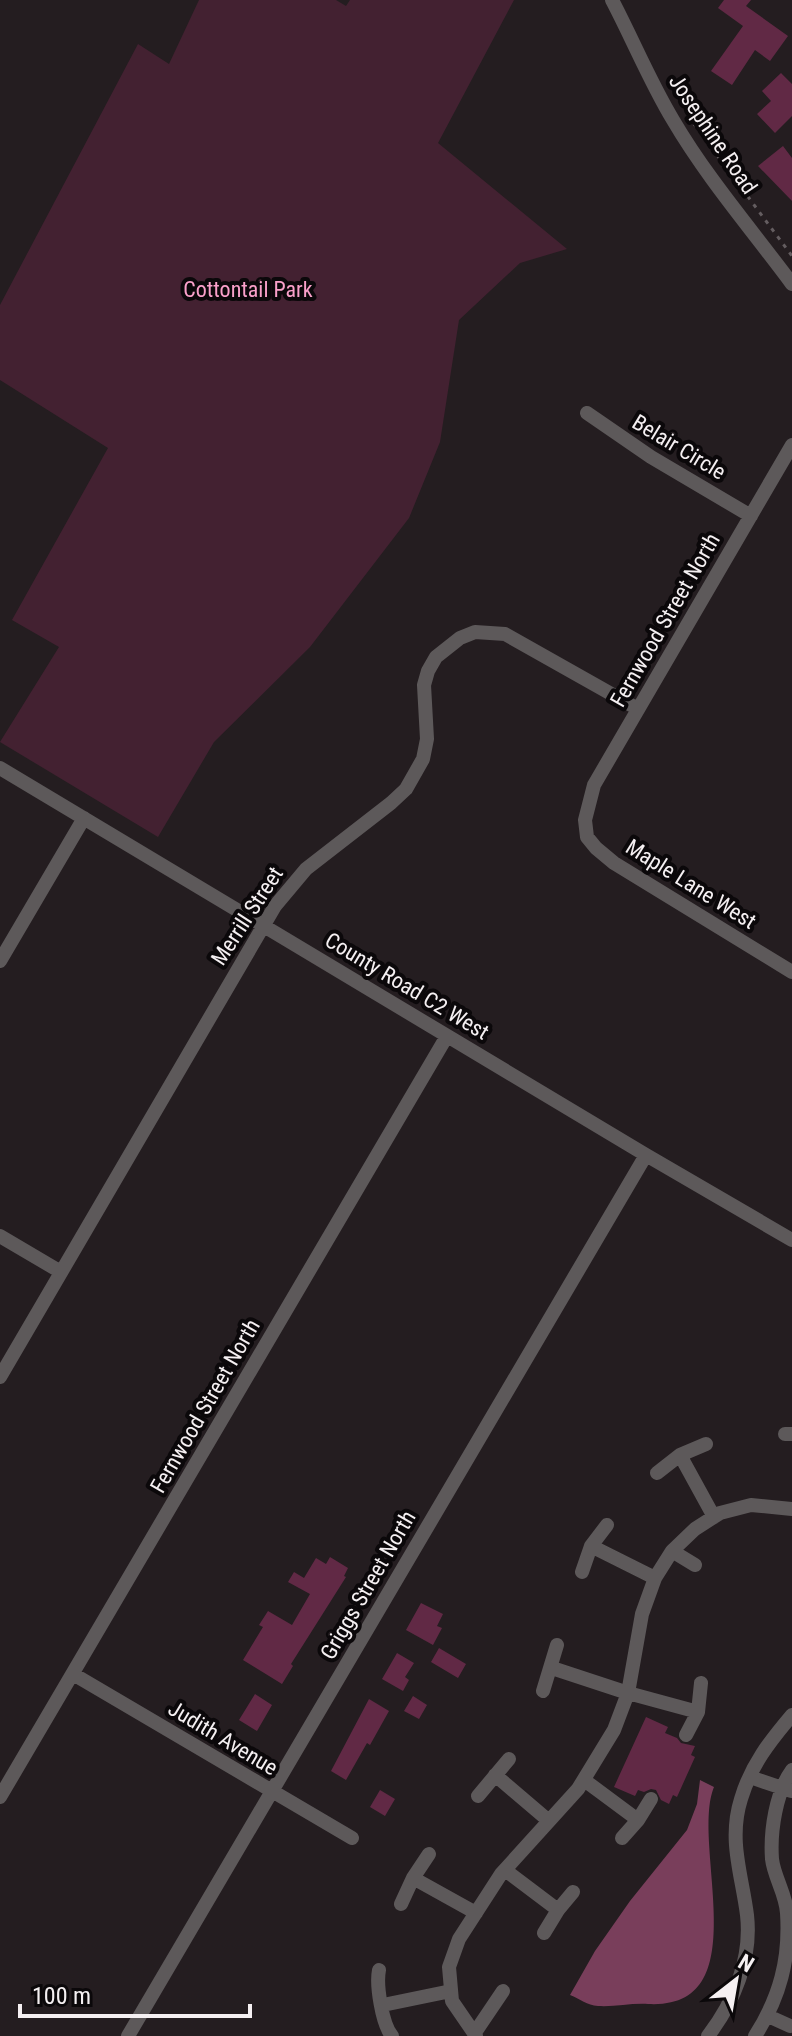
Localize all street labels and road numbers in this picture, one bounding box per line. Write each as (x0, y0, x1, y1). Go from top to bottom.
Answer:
street label: Josephine Road (664, 69, 762, 199)
street label: Belair Circle (628, 409, 730, 485)
street label: Fernwood Street North (605, 529, 725, 711)
street label: Maple Lane West (621, 834, 761, 934)
street label: Merrill Street (206, 862, 288, 970)
street label: County Road C2 West (321, 927, 493, 1045)
street label: Fernwood Street North (145, 1315, 265, 1497)
street label: Griggs Street North (315, 1506, 421, 1664)
street label: Judith Avenue (164, 1696, 282, 1780)

